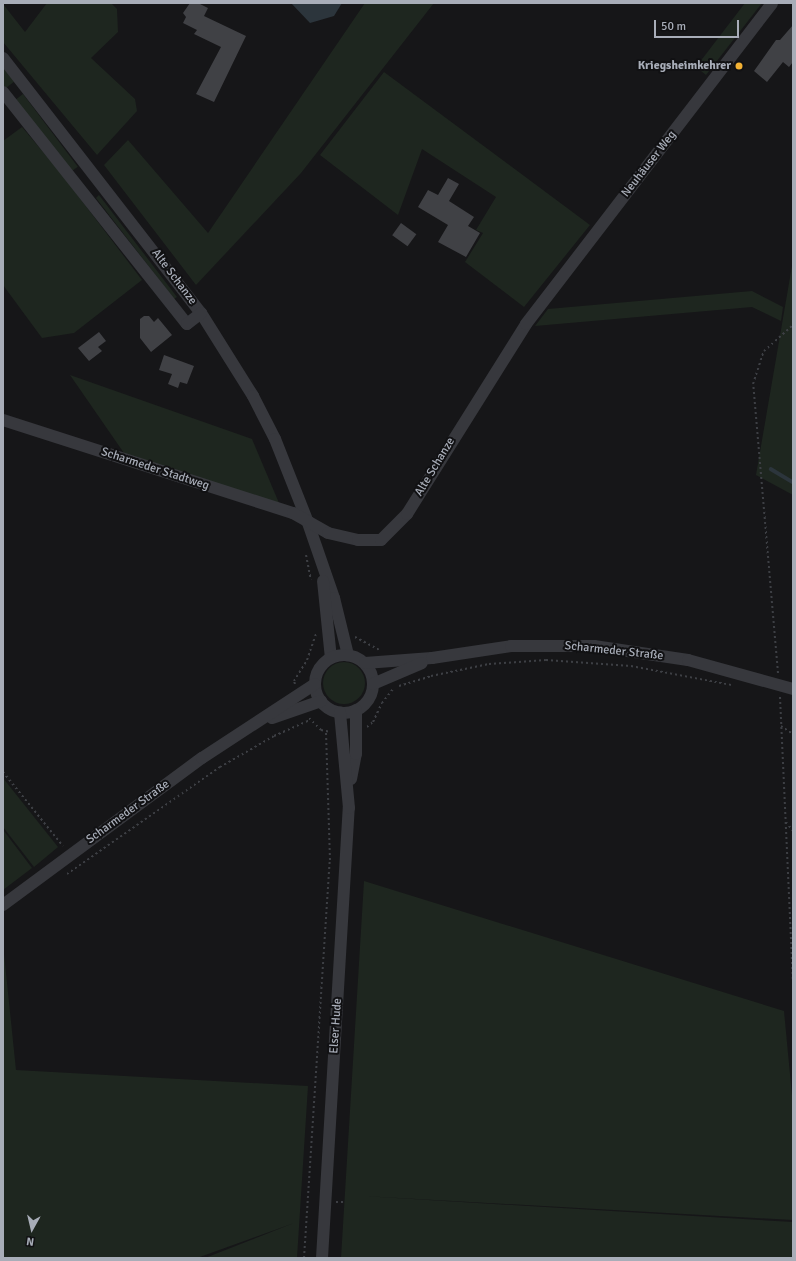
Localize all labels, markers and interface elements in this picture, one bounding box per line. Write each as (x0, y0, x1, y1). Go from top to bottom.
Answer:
scale bar (656, 12, 741, 38)
text: 50 m (661, 19, 686, 34)
place label: Kriegsheimkehrer (638, 59, 731, 73)
marker: Kriegsheimkehrer (734, 61, 744, 71)
street label: Neuhäuser Weg (619, 128, 679, 200)
street label: Alte Schanze (148, 246, 200, 308)
street label: Alte Schanze (412, 435, 458, 499)
street label: Scharmeder Stadtweg (99, 445, 211, 493)
street label: Scharmeder Straße (564, 639, 664, 663)
street label: Scharmeder Straße (84, 777, 172, 847)
street label: Elser Hude (327, 998, 345, 1054)
north arrow (12, 1209, 52, 1249)
text: N (26, 1234, 35, 1248)

